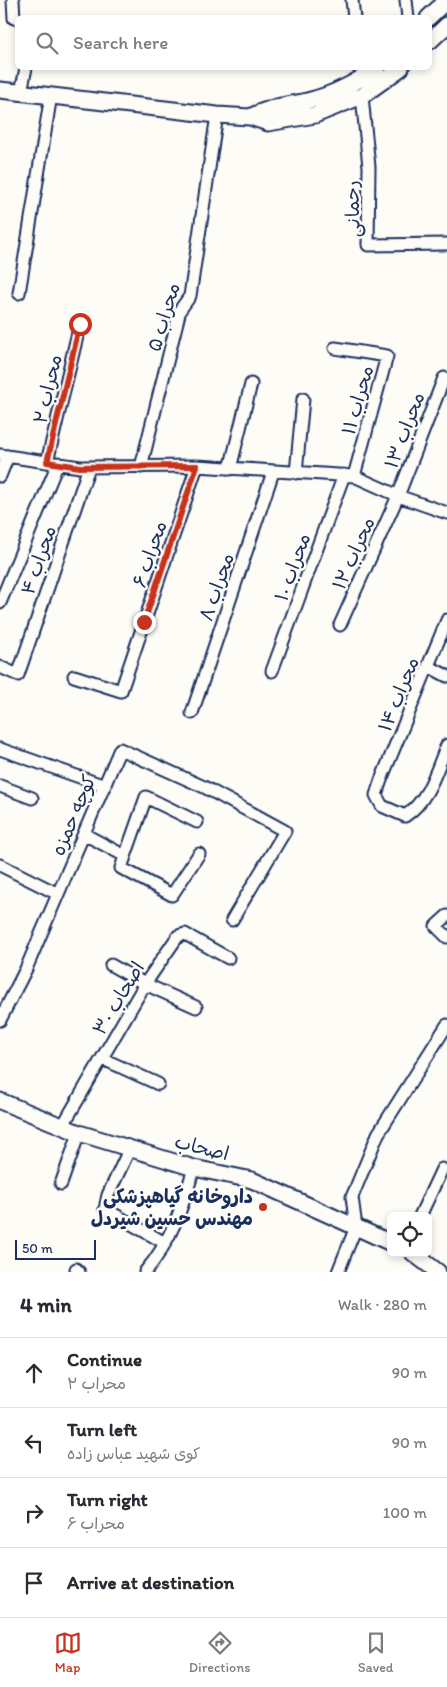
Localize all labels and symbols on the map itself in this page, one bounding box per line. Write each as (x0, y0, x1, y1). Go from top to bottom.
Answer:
street label: رحمانی (340, 180, 366, 238)
street label: محراب ۵ (142, 280, 185, 354)
route start (69, 313, 92, 336)
street label: محراب ۲ (28, 352, 67, 426)
street label: محراب ۱۱ (337, 363, 378, 437)
street label: محراب ۱۳ (379, 389, 429, 472)
street label: محراب ۱۲ (327, 513, 380, 593)
street label: محراب ۶ (127, 518, 172, 590)
street label: محراب ۴ (16, 523, 61, 598)
street label: محراب ۱۰ (270, 530, 315, 604)
street label: محراب ۸ (194, 550, 239, 624)
route end (133, 611, 156, 634)
street label: محراب ۱۴ (373, 654, 424, 735)
street label: کوچه حمزه (46, 771, 102, 859)
street label: اصحاب ۳۰ (88, 957, 149, 1039)
street label: اصحاب (172, 1130, 231, 1165)
place label: داروخانه گیاهپزشکی مهندس حسین شیردل (91, 1185, 253, 1230)
marker: داروخانه گیاهپزشکی مهندس حسین شیردل (257, 1201, 269, 1213)
scale bar (15, 1237, 96, 1260)

